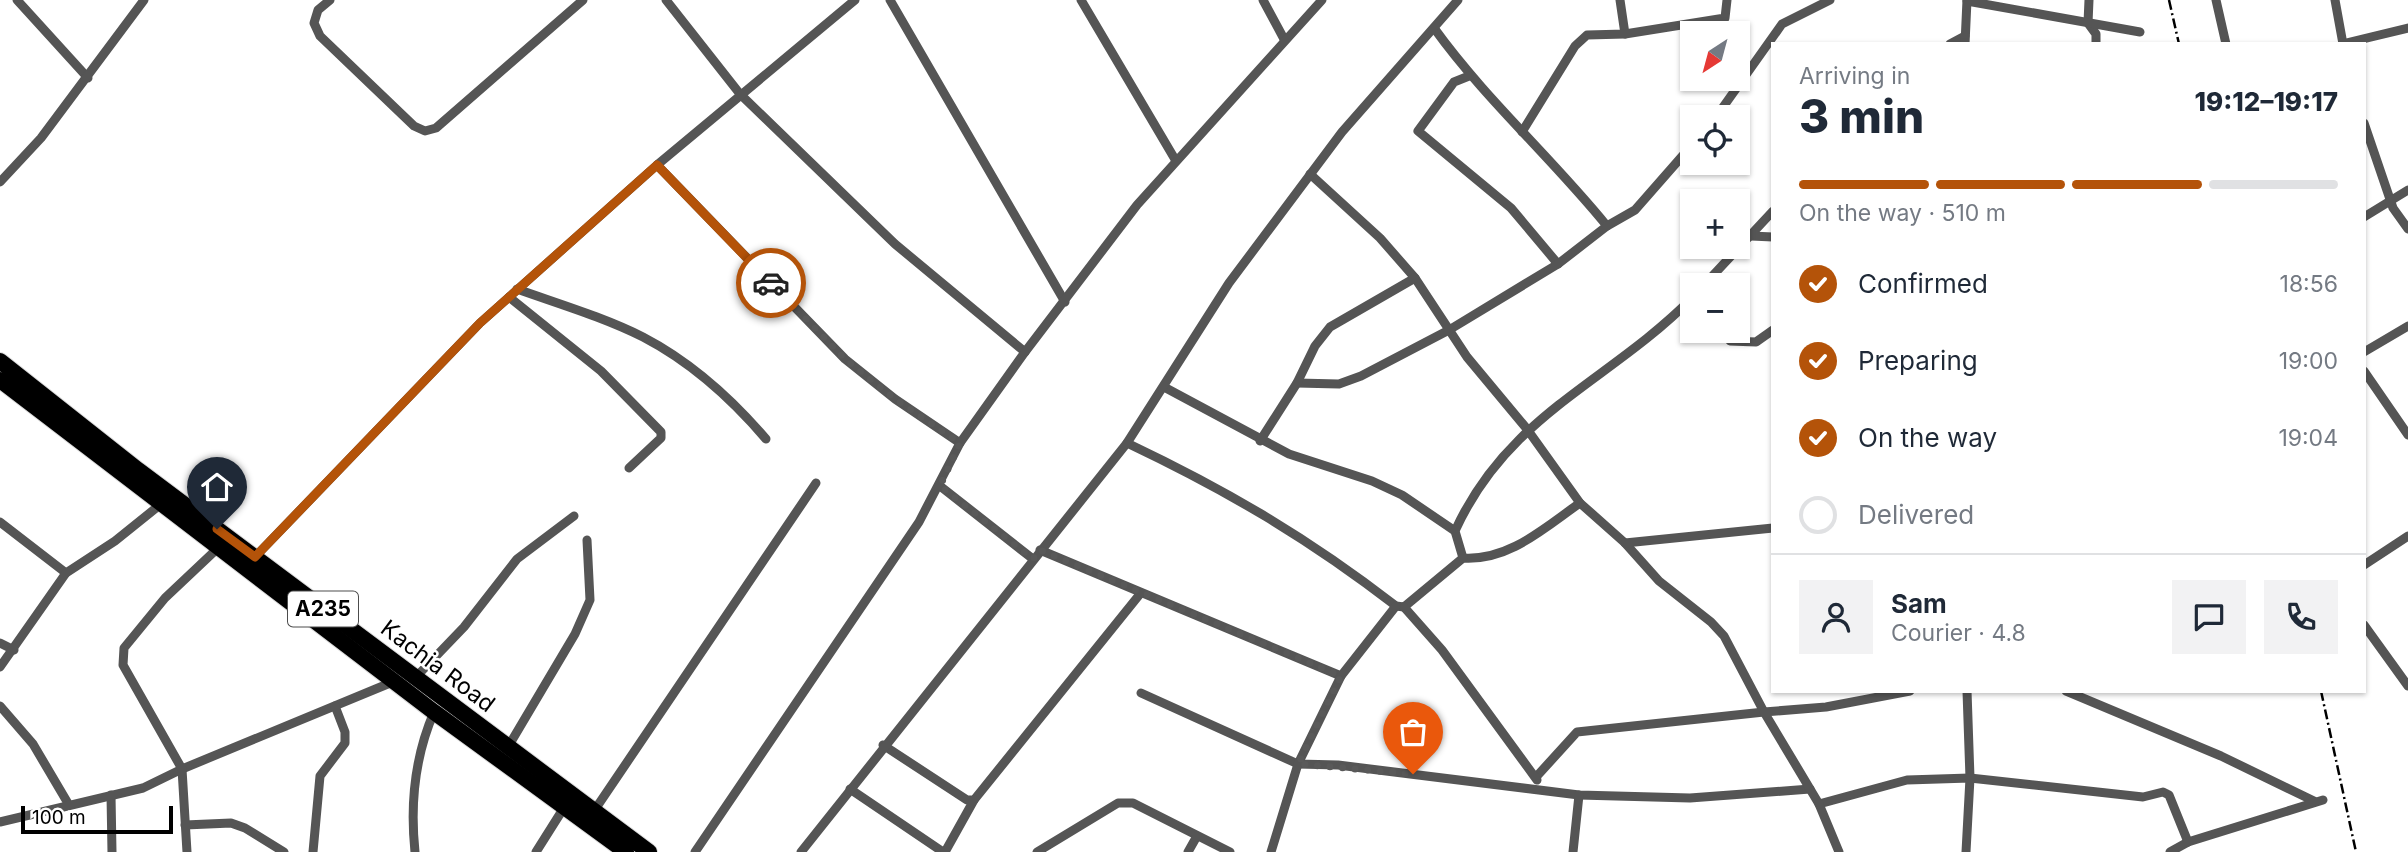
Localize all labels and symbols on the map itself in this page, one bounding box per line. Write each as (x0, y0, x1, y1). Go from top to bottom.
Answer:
north arrow (1680, 21, 1750, 91)
courier (736, 248, 806, 318)
pin (187, 457, 247, 529)
road number: A235 (288, 592, 358, 626)
street label: Kachia Road (375, 614, 501, 718)
pin (1383, 702, 1443, 774)
scale bar (21, 803, 173, 835)

